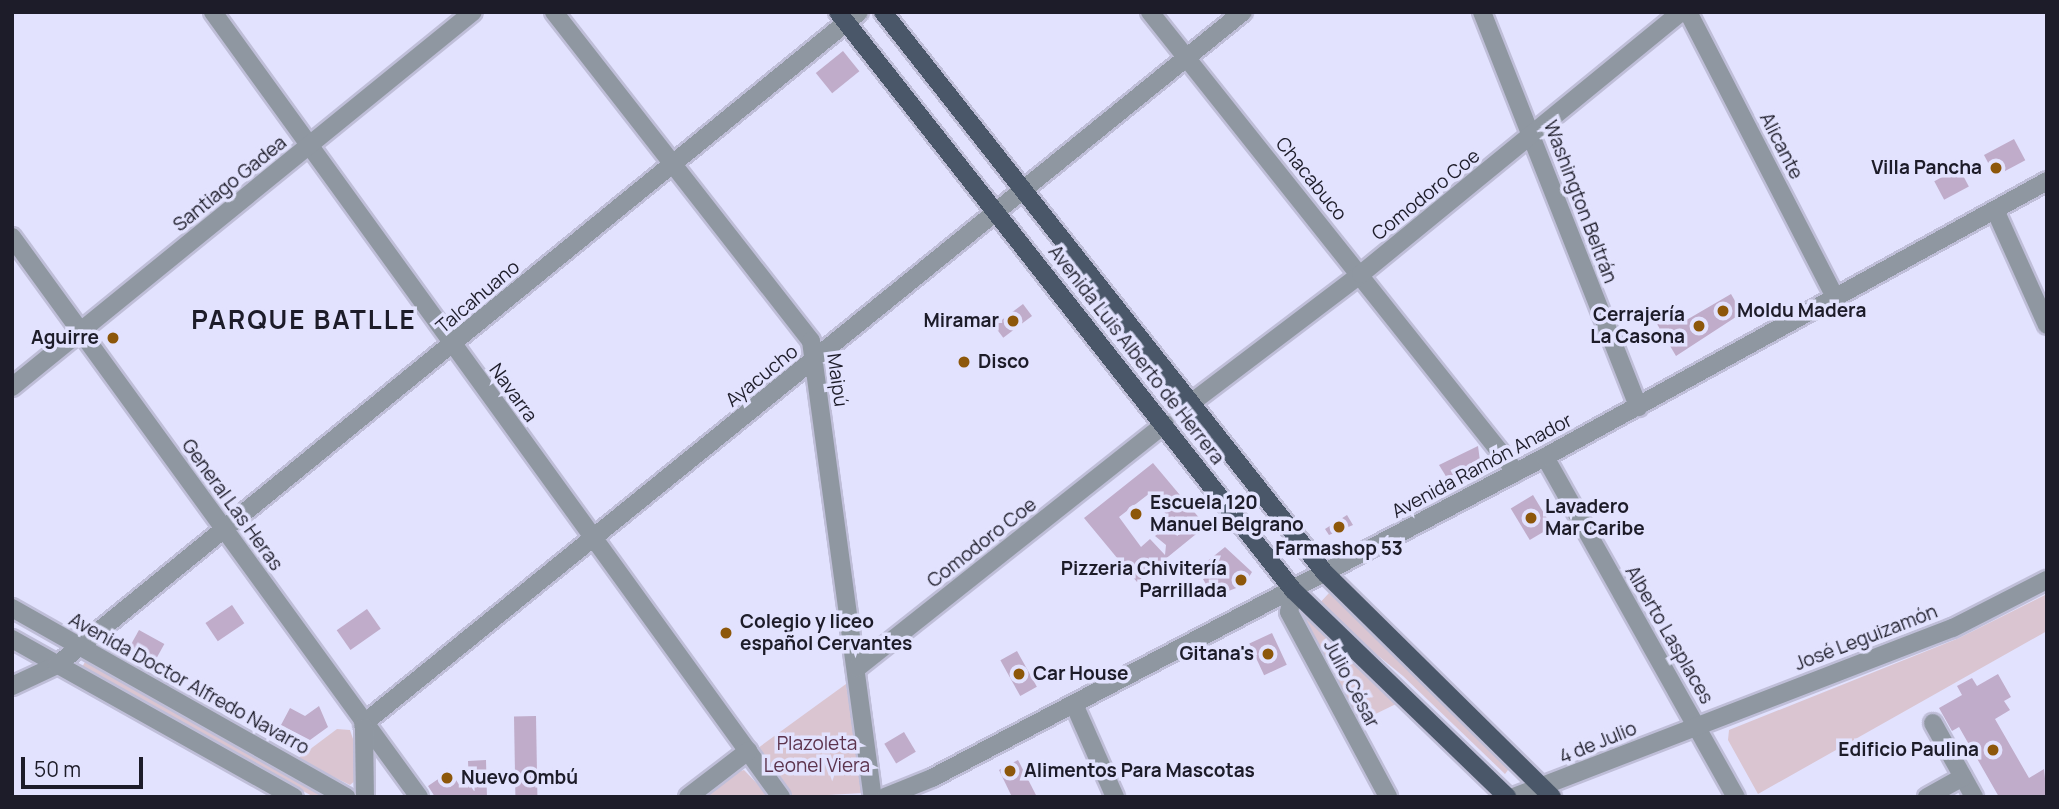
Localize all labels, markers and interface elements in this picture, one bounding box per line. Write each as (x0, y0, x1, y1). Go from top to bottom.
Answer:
street label: Alicante (1755, 109, 1807, 183)
street label: Washington Beltrán (1538, 117, 1622, 287)
street label: Santiago Gadea (169, 131, 291, 237)
street label: Chacabuco (1271, 133, 1351, 225)
street label: Comodoro Coe (1367, 145, 1485, 245)
place label: Villa Pancha (1871, 157, 1982, 179)
marker: Villa Pancha (1988, 160, 2004, 176)
street label: Avenida Luis Alberto de Herrera (1043, 241, 1229, 469)
street label: Talcahuano (432, 256, 524, 338)
place label: Moldu Madera (1737, 300, 1866, 322)
marker: Moldu Madera (1715, 303, 1731, 319)
district label: PARQUE BATLLE (193, 304, 415, 336)
place label: Cerrajería La Casona (1590, 304, 1685, 348)
place label: Miramar (924, 310, 999, 332)
marker: Miramar (1005, 313, 1021, 329)
marker: Cerrajería La Casona (1691, 318, 1707, 334)
place label: Aguirre (31, 327, 99, 349)
marker: Aguirre (105, 330, 121, 346)
street label: Ayacucho (721, 340, 803, 412)
place label: Disco (978, 351, 1029, 373)
street label: Maipú (822, 352, 852, 408)
marker: Disco (956, 354, 972, 370)
street label: Navarra (484, 359, 542, 427)
street label: Avenida Ramón Anador (1388, 409, 1576, 523)
street label: General Las Heras (177, 435, 287, 575)
place label: Escuela 120 Manuel Belgrano (1150, 492, 1304, 536)
street label: Comodoro Coe (923, 493, 1041, 593)
place label: Lavadero Mar Caribe (1545, 496, 1645, 540)
marker: Escuela 120 Manuel Belgrano (1128, 506, 1144, 522)
marker: Lavadero Mar Caribe (1523, 510, 1539, 526)
marker: Farmashop 53 (1331, 519, 1347, 535)
place label: Farmashop 53 (1275, 538, 1403, 560)
place label: Pizzeria Chivitería Parrillada (1061, 558, 1227, 602)
street label: Alberto Lasplaces (1620, 562, 1718, 708)
marker: Pizzeria Chivitería Parrillada (1233, 572, 1249, 588)
street label: José Leguizamón (1791, 600, 1941, 676)
street label: Avenida Doctor Alfredo Navarro (65, 608, 313, 760)
place label: Colegio y liceo español Cervantes (740, 611, 912, 655)
marker: Colegio y liceo español Cervantes (718, 625, 734, 641)
street label: Julio César (1318, 636, 1384, 732)
place label: Gitana's (1179, 643, 1254, 665)
marker: Gitana's (1260, 646, 1276, 662)
place label: Car House (1033, 663, 1128, 685)
marker: Car House (1011, 666, 1027, 682)
street label: 4 de Julio (1556, 717, 1640, 769)
park label: Plazoleta Leonel Viera (764, 733, 870, 777)
place label: Edificio Paulina (1838, 739, 1979, 761)
scale bar (24, 742, 147, 786)
marker: Edificio Paulina (1985, 742, 2001, 758)
text: 50 m (34, 755, 81, 783)
place label: Alimentos Para Mascotas (1024, 760, 1255, 782)
marker: Alimentos Para Mascotas (1002, 763, 1018, 779)
place label: Nuevo Ombú (461, 767, 578, 789)
marker: Nuevo Ombú (439, 770, 455, 786)

